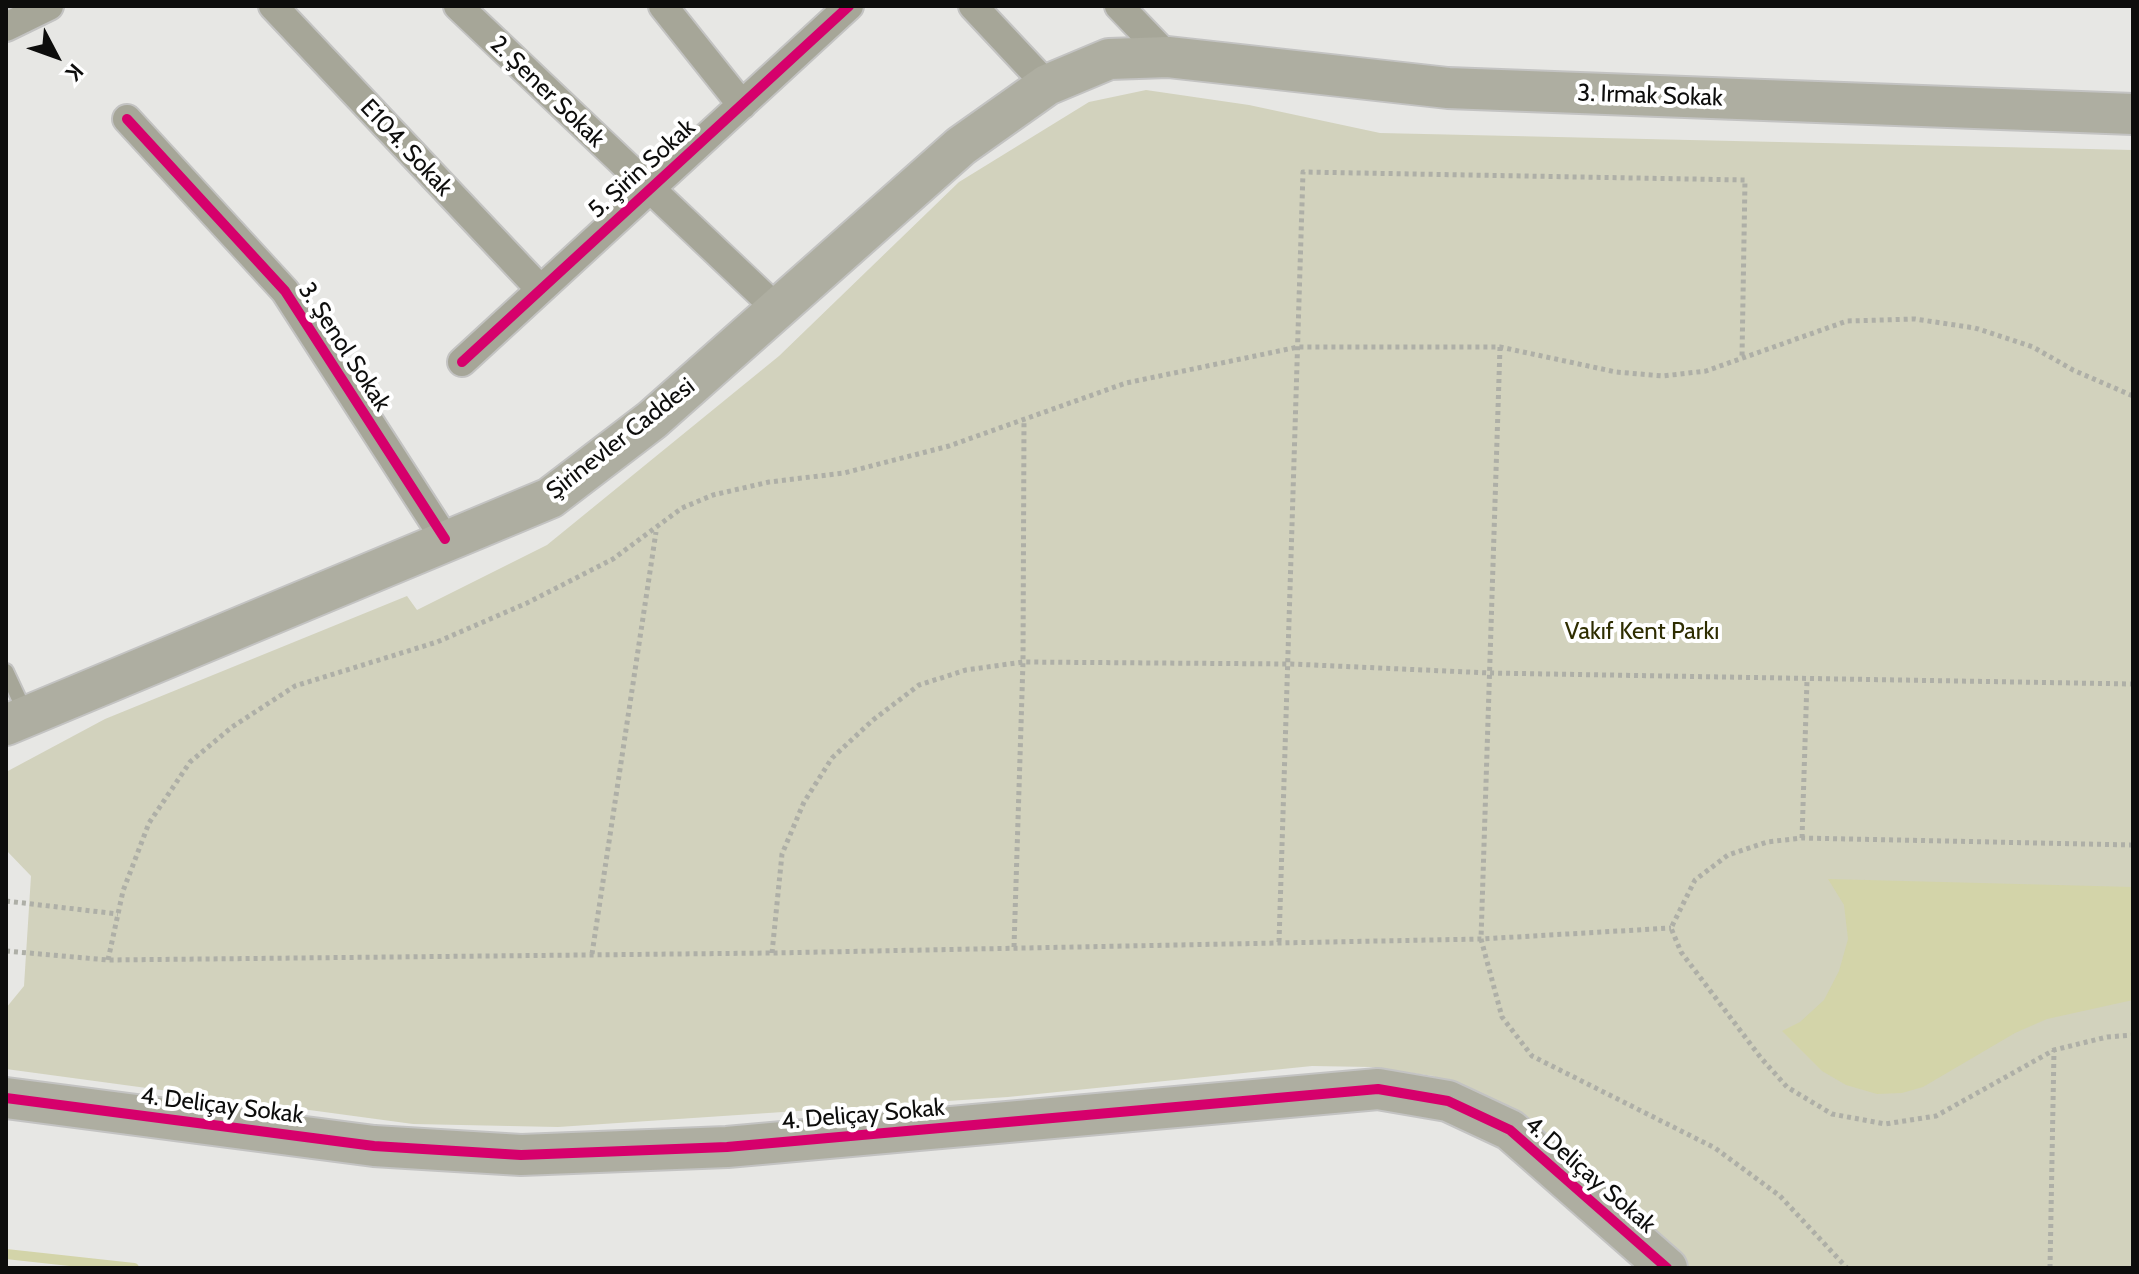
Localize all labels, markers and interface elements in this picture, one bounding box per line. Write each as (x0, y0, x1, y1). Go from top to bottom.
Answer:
north arrow (16, 16, 96, 96)
street label: 2. Şener Sokak (484, 30, 610, 154)
text: K (60, 58, 89, 86)
street label: 3. Irmak Sokak (1577, 79, 1723, 113)
street label: E104. Sokak (354, 94, 458, 202)
street label: 5. Şirin Sokak (583, 113, 701, 225)
street label: 3. Şenol Sokak (292, 277, 396, 417)
street label: Şirinevler Caddesi (541, 372, 701, 506)
park label: Vakıf Kent Parkı (1565, 618, 1719, 646)
street label: 4. Deliçay Sokak (139, 1082, 305, 1130)
street label: 4. Deliçay Sokak (780, 1094, 946, 1136)
street label: 4. Deliçay Sokak (1519, 1110, 1661, 1240)

